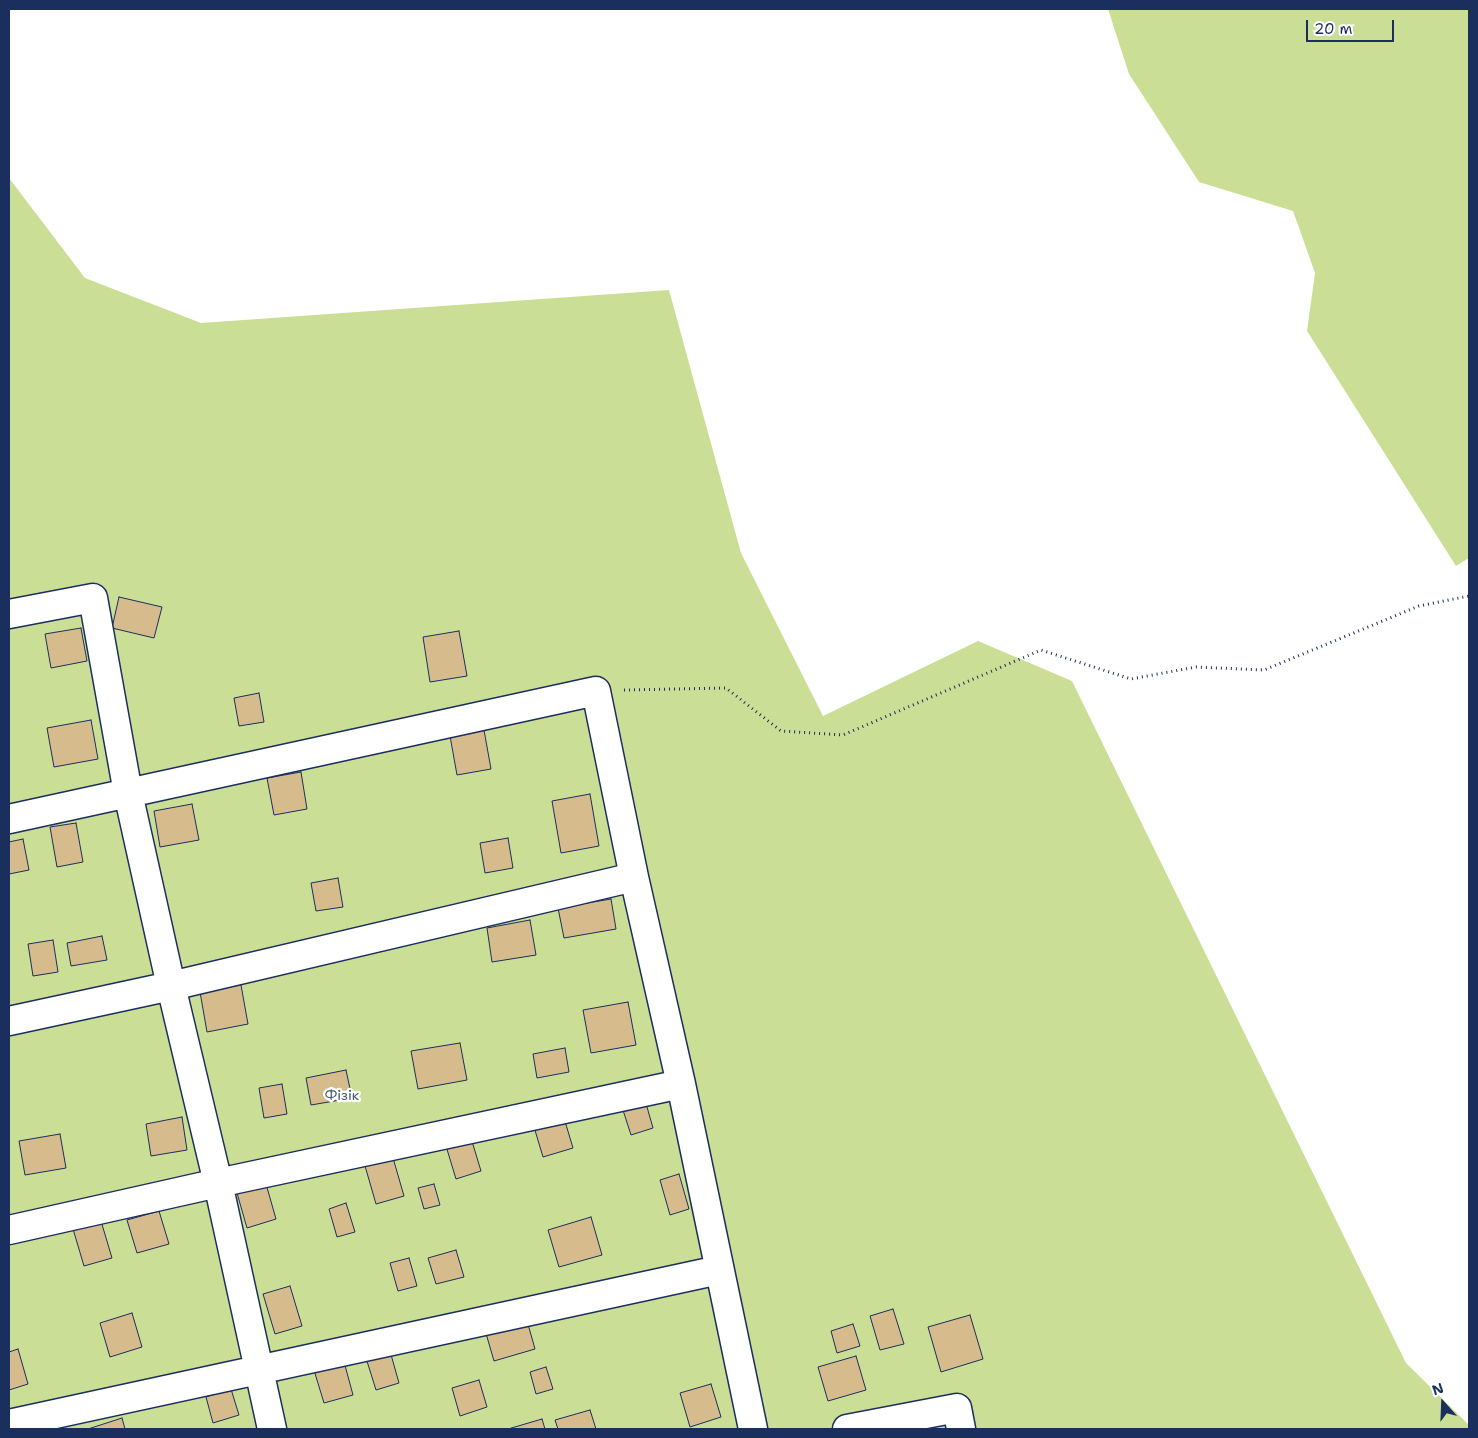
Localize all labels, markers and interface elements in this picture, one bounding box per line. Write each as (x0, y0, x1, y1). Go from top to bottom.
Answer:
scale bar (1308, 10, 1396, 42)
text: 20 m (1314, 19, 1353, 39)
park label: Фізік (325, 1088, 359, 1104)
north arrow (1418, 1378, 1468, 1428)
text: N (1430, 1379, 1446, 1399)

